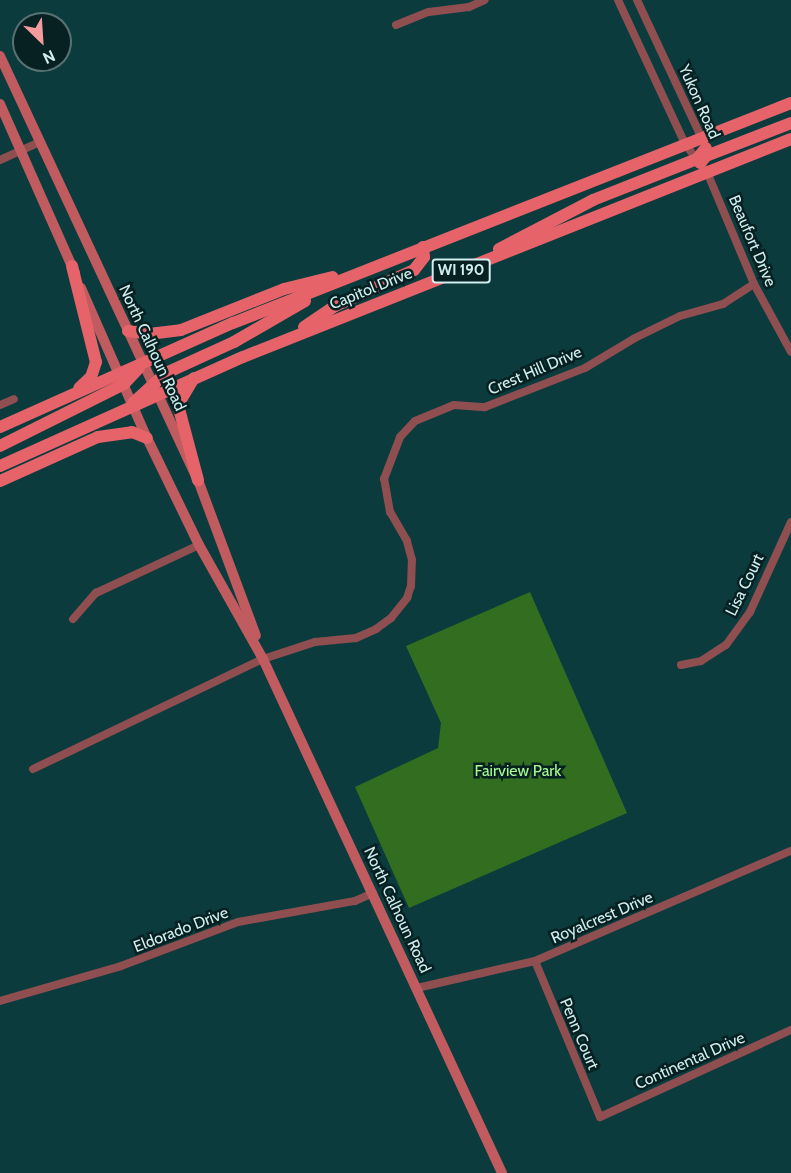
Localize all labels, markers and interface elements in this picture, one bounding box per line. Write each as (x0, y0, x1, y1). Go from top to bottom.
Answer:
north arrow (12, 12, 72, 72)
text: N (40, 46, 58, 68)
street label: Yukon Road (674, 62, 724, 142)
street label: Beaufort Drive (724, 192, 780, 290)
road number: WI 190 (431, 259, 491, 283)
street label: Capitol Drive (327, 264, 415, 314)
street label: North Calhoun Road (114, 282, 190, 414)
street label: Crest Hill Drive (485, 343, 585, 399)
street label: Lisa Court (722, 551, 768, 619)
park label: Fairview Park (474, 761, 562, 781)
street label: North Calhoun Road (359, 844, 435, 976)
street label: Royalcrest Drive (548, 888, 656, 948)
street label: Eldorado Drive (131, 903, 231, 957)
street label: Penn Court (555, 995, 603, 1073)
street label: Continental Drive (632, 1028, 748, 1094)

